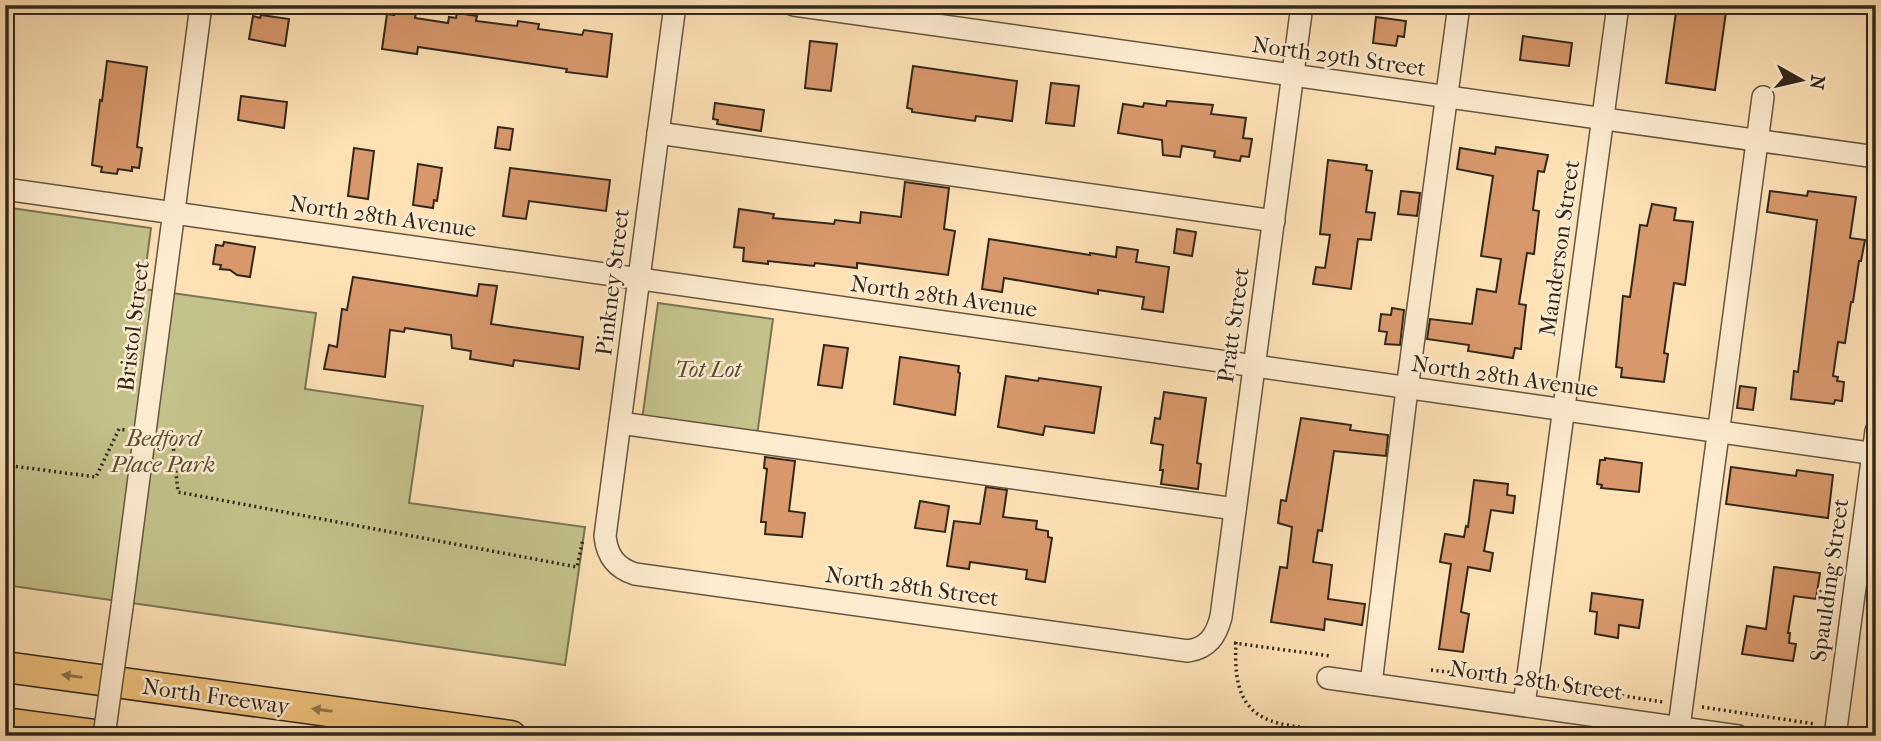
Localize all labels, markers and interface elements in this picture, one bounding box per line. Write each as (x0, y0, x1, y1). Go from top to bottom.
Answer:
street label: North 29th Street (1250, 31, 1428, 82)
north arrow (1766, 46, 1836, 116)
text: N (1805, 74, 1829, 91)
street label: Manderson Street (1534, 158, 1585, 338)
street label: North 28th Avenue (288, 190, 478, 243)
street label: Pinkney Street (590, 207, 635, 357)
street label: Bristol Street (112, 259, 155, 393)
street label: Pratt Street (1212, 266, 1255, 385)
street label: North 28th Avenue (849, 270, 1039, 323)
street label: North 28th Avenue (1410, 350, 1600, 403)
park label: Tot Lot (675, 356, 743, 383)
park label: Bedford Place Park (110, 425, 215, 478)
street label: Spaulding Street (1805, 497, 1854, 664)
street label: North 28th Street (824, 561, 1000, 612)
street label: North 28th Street (1448, 655, 1624, 706)
one-way arrow (61, 671, 83, 682)
street label: North Freeway (141, 673, 292, 720)
one-way arrow (310, 705, 332, 716)

